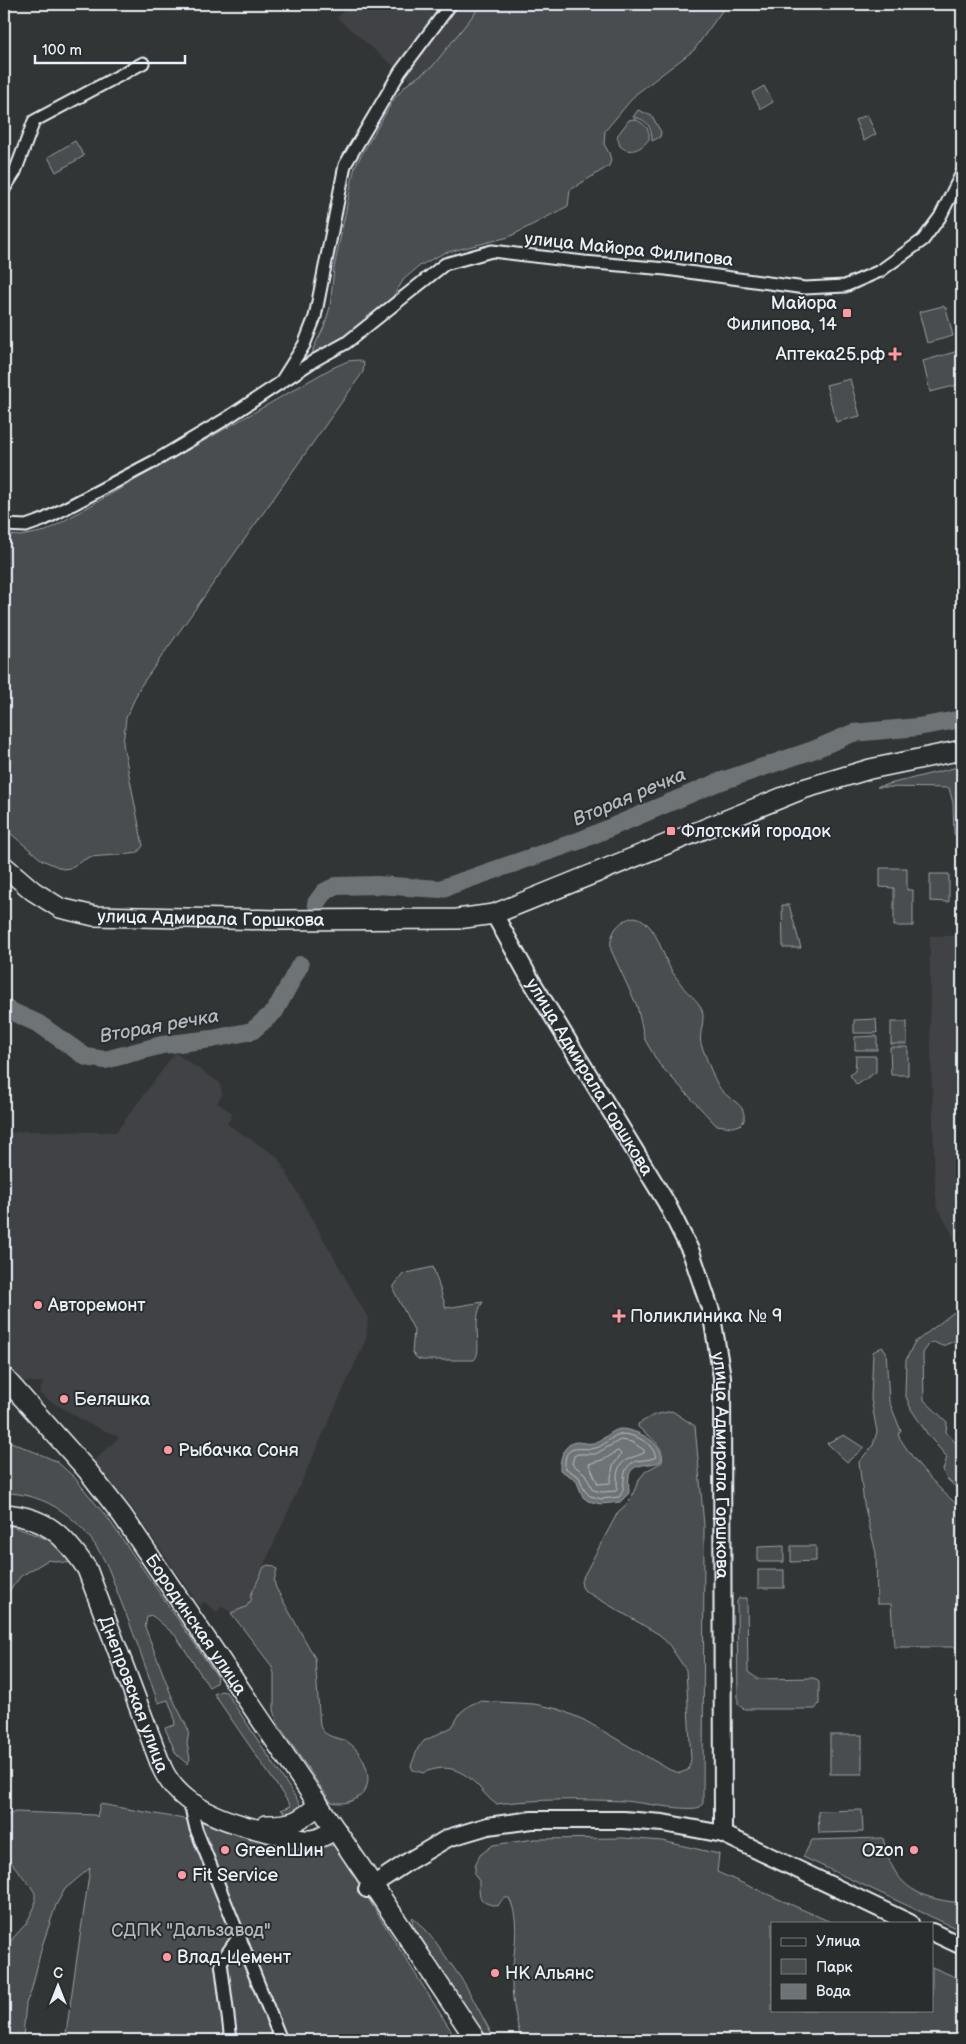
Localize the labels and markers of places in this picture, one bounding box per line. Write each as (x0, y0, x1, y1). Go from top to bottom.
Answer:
place label: Майора Филипова, 14 (727, 293, 837, 335)
marker: Майора Филипова, 14 (841, 307, 853, 319)
place label: Аптека25.рф (775, 344, 885, 365)
marker: Аптека25.рф (889, 348, 901, 360)
place label: Флотский городок (681, 821, 831, 842)
marker: Флотский городок (665, 825, 677, 837)
place label: Авторемонт (47, 1295, 146, 1316)
marker: Авторемонт (32, 1299, 44, 1311)
place label: Поликлиника № 9 (630, 1306, 782, 1327)
marker: Поликлиника № 9 (612, 1309, 626, 1323)
place label: Беляшка (74, 1389, 151, 1410)
marker: Беляшка (58, 1393, 70, 1405)
place label: Рыбачка Соня (178, 1440, 299, 1461)
marker: Рыбачка Соня (162, 1444, 174, 1456)
place label: GreenШин (235, 1840, 324, 1861)
place label: Ozon (862, 1840, 904, 1861)
marker: GreenШин (219, 1844, 231, 1856)
marker: Ozon (908, 1844, 920, 1856)
place label: Fit Service (192, 1865, 278, 1886)
marker: Fit Service (176, 1869, 188, 1881)
place label: Влад-Цемент (177, 1947, 292, 1968)
marker: Влад-Цемент (161, 1951, 173, 1963)
place label: НК Альянс (505, 1963, 594, 1984)
marker: НК Альянс (489, 1967, 501, 1979)

